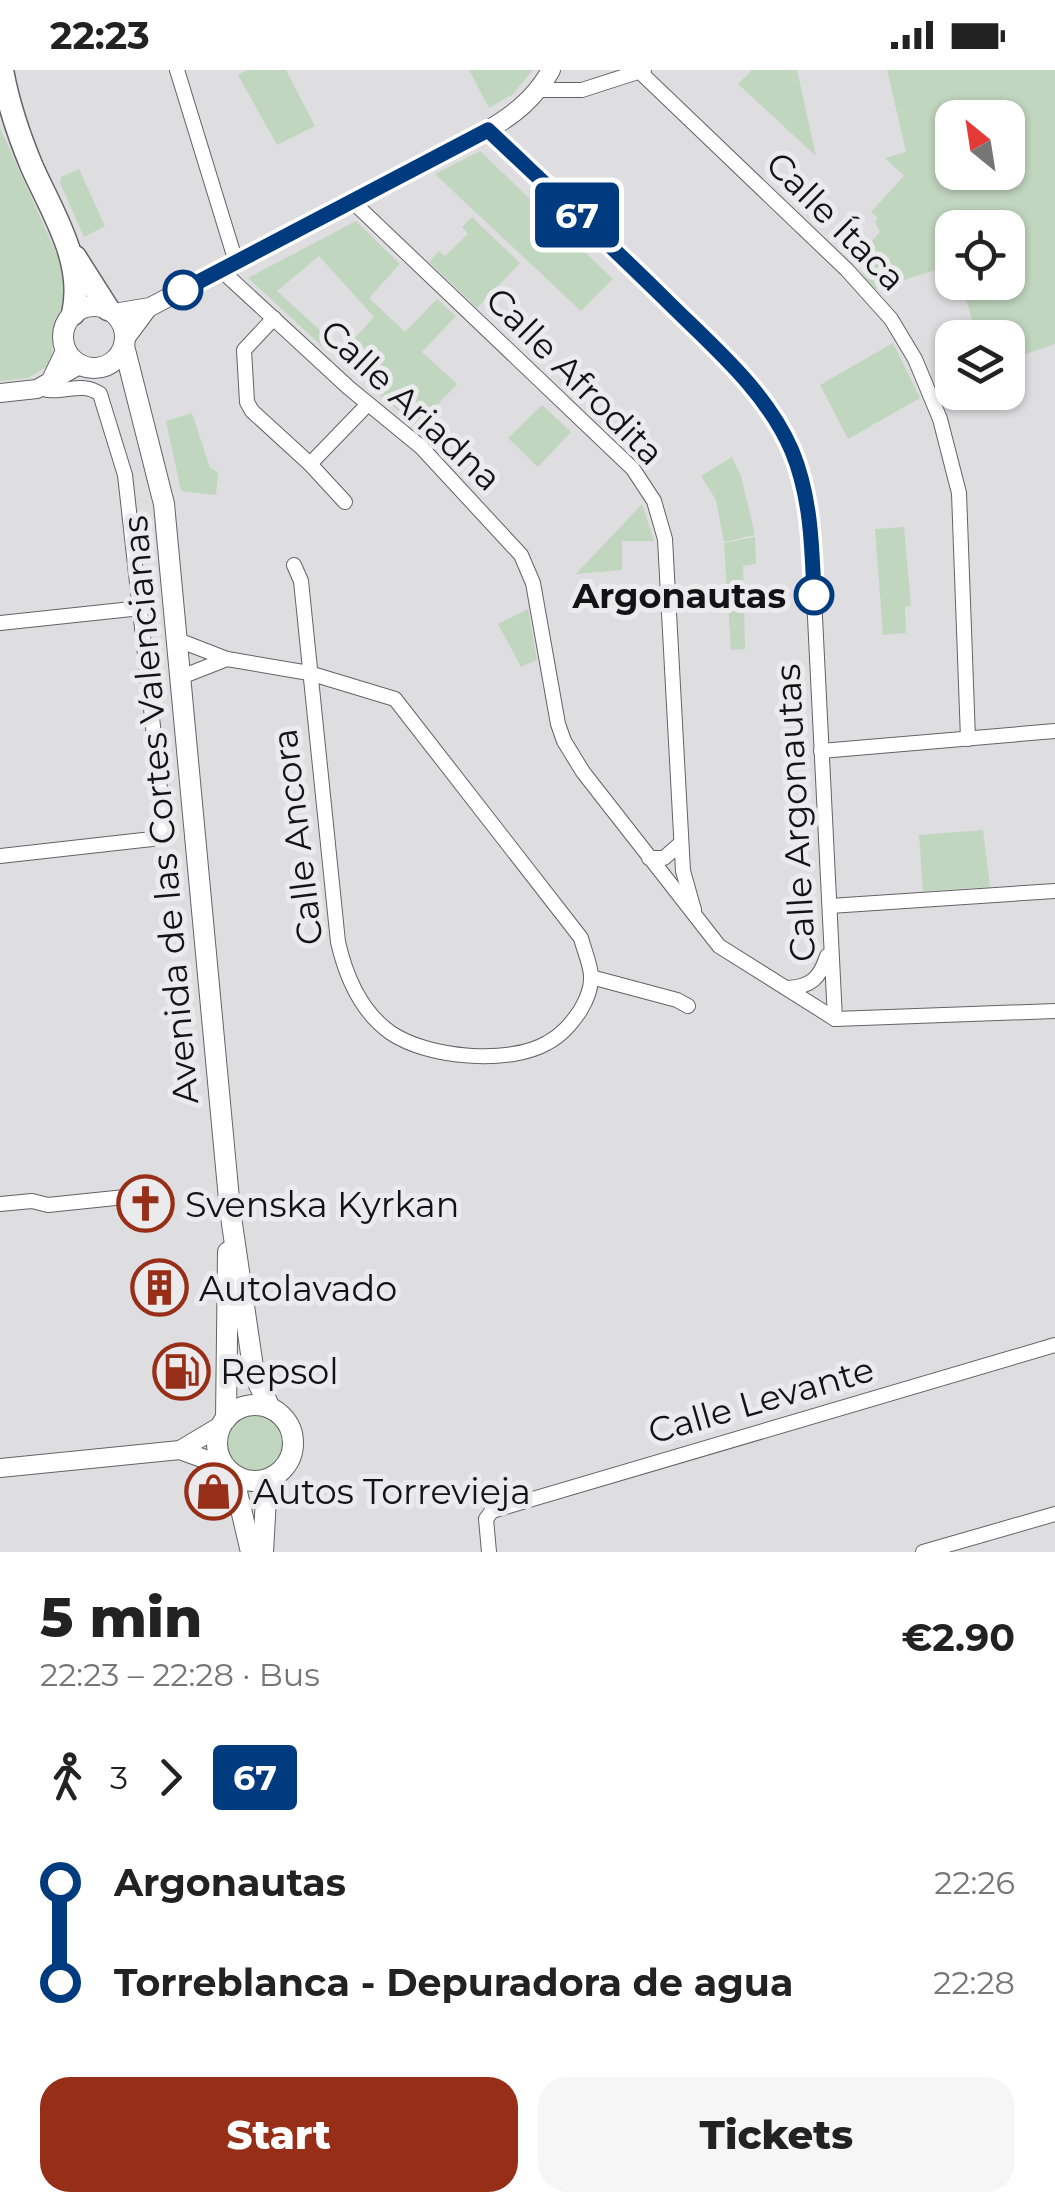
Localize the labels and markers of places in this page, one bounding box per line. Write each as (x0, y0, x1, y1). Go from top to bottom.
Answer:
unlabelled marker (164, 271, 202, 309)
place label: Argonautas (571, 574, 786, 617)
marker: Argonautas (795, 576, 833, 614)
church icon: Svenska Kyrkan (116, 1174, 176, 1234)
place label: Svenska Kyrkan (185, 1183, 459, 1226)
building icon: Autolavado (130, 1258, 190, 1318)
place label: Autolavado (199, 1267, 397, 1310)
fuel station icon: Repsol (151, 1341, 211, 1401)
place label: Repsol (220, 1350, 339, 1393)
shop icon: Autos Torrevieja (184, 1461, 244, 1521)
place label: Autos Torrevieja (253, 1470, 531, 1513)

